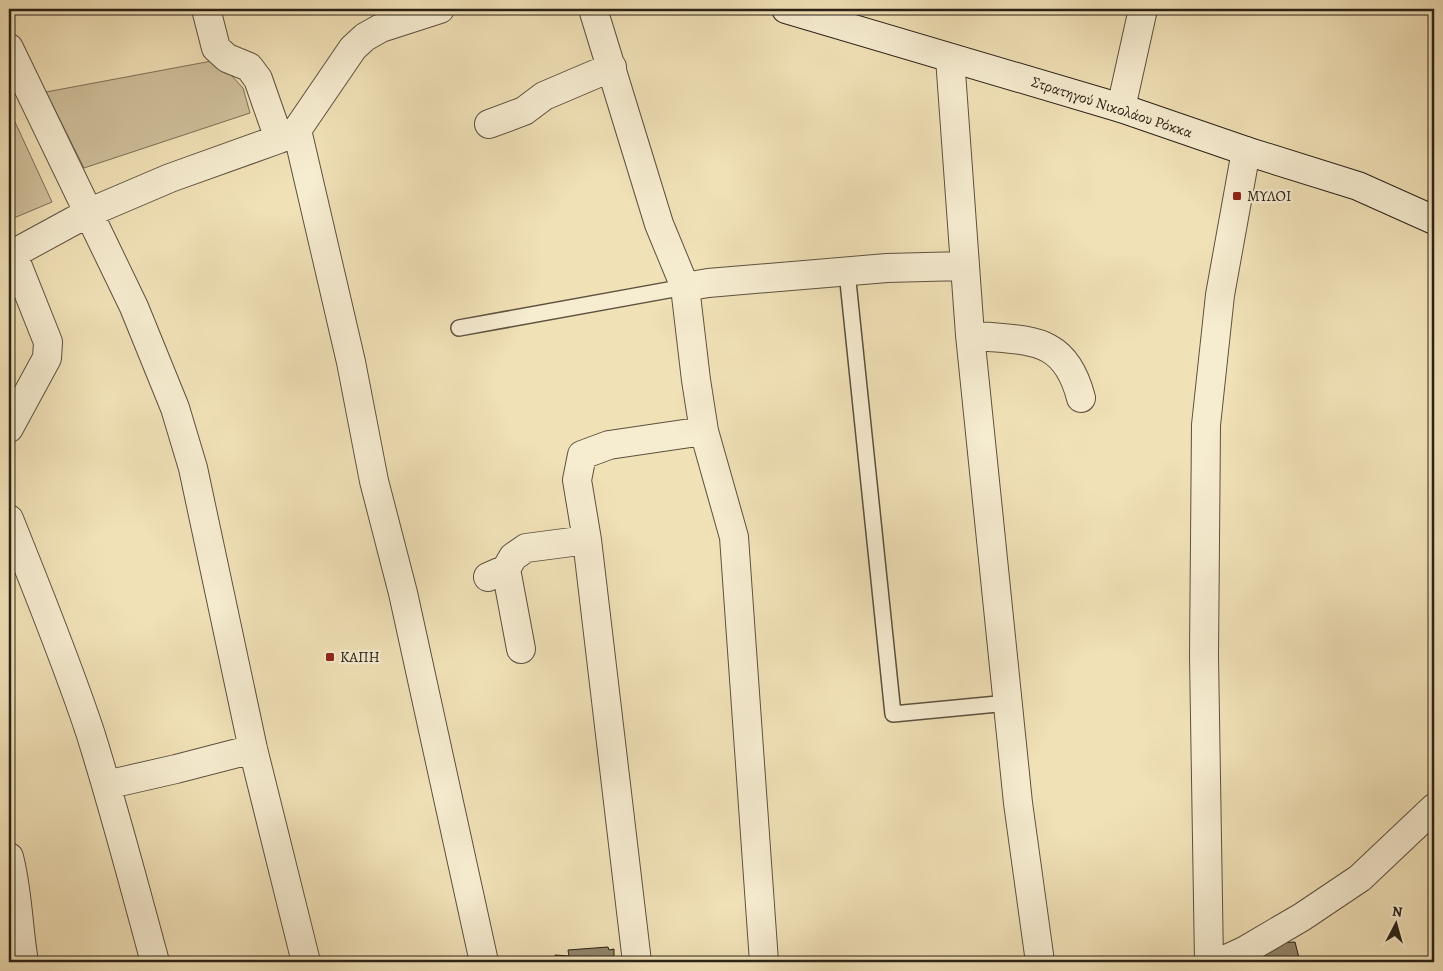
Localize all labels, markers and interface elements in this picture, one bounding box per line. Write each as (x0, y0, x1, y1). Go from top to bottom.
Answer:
street label: Στρατηγού Νικολάου Ρόκκα (1029, 71, 1195, 143)
place label: ΜΥΛΟΙ (1247, 186, 1291, 206)
marker: ΜΥΛΟΙ (1231, 190, 1243, 202)
place label: ΚΑΠΗ (340, 647, 380, 667)
marker: ΚΑΠΗ (324, 651, 336, 663)
north arrow (1370, 898, 1420, 948)
text: N (1391, 902, 1403, 922)

